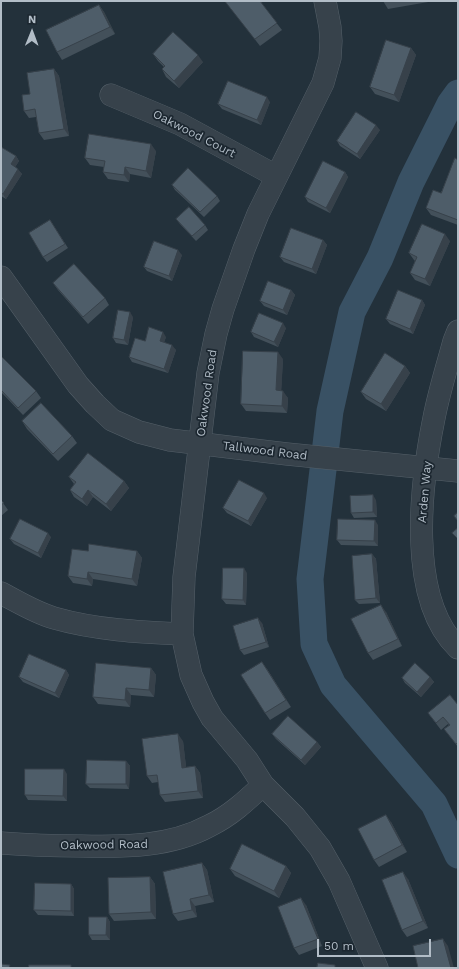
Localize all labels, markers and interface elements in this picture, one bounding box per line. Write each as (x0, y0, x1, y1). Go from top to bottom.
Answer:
north arrow (12, 12, 52, 52)
text: N (28, 13, 36, 26)
street label: Oakwood Court (150, 107, 238, 161)
street label: Oakwood Road (194, 349, 220, 437)
street label: Tallwood Road (222, 439, 308, 463)
street label: Arden Way (415, 460, 435, 524)
street label: Oakwood Road (60, 837, 148, 853)
scale bar (319, 931, 433, 957)
text: 50 m (324, 939, 354, 953)

